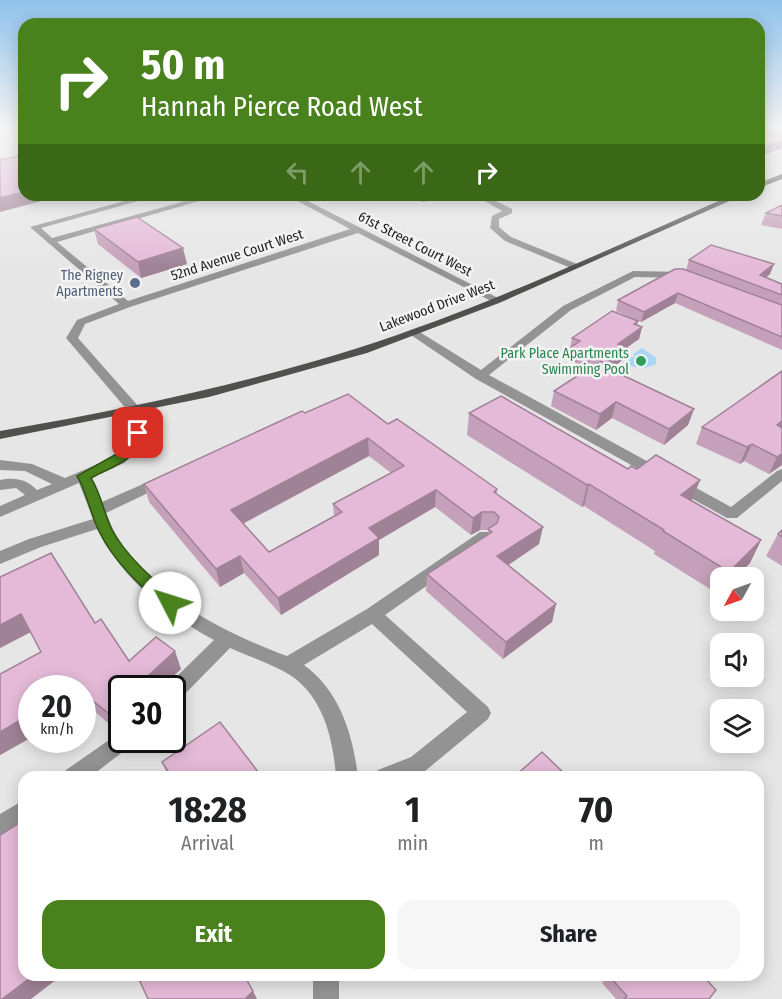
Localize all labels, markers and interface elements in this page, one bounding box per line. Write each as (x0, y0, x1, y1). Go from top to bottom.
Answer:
text: 50 m (141, 40, 225, 90)
icon: right (42, 42, 120, 120)
text: Hannah Pierce Road West (141, 91, 422, 123)
icon: left (281, 156, 314, 189)
icon: ahead (344, 156, 377, 189)
icon: ahead (407, 156, 440, 189)
icon: right (470, 156, 503, 189)
street label: 61st Street Court West (355, 208, 475, 280)
street label: 52nd Avenue Court West (169, 225, 306, 284)
place label: The Rigney Apartments (56, 267, 124, 300)
marker: The Rigney Apartments (128, 276, 142, 290)
street label: Lakewood Drive West (377, 276, 497, 336)
place label: Park Place Apartments Swimming Pool (501, 345, 629, 378)
marker: Park Place Apartments Swimming Pool (634, 354, 648, 368)
pin (112, 407, 163, 458)
icon: arrive (121, 416, 154, 449)
north arrow (710, 567, 764, 621)
map controls (710, 567, 764, 753)
position arrow (138, 571, 202, 635)
button: sound (710, 633, 764, 687)
speed limit sign: 30 (108, 675, 186, 753)
text: 20 (42, 689, 72, 725)
button: layers (710, 699, 764, 753)
text: km/h (40, 720, 74, 738)
text: 18:28 (169, 788, 247, 832)
text: 1 (405, 788, 420, 832)
text: 70 (579, 788, 613, 832)
text: Arrival (181, 831, 234, 855)
text: min (397, 831, 428, 855)
text: m (588, 831, 604, 855)
button: Exit (42, 900, 385, 969)
button: Share (397, 900, 740, 969)

